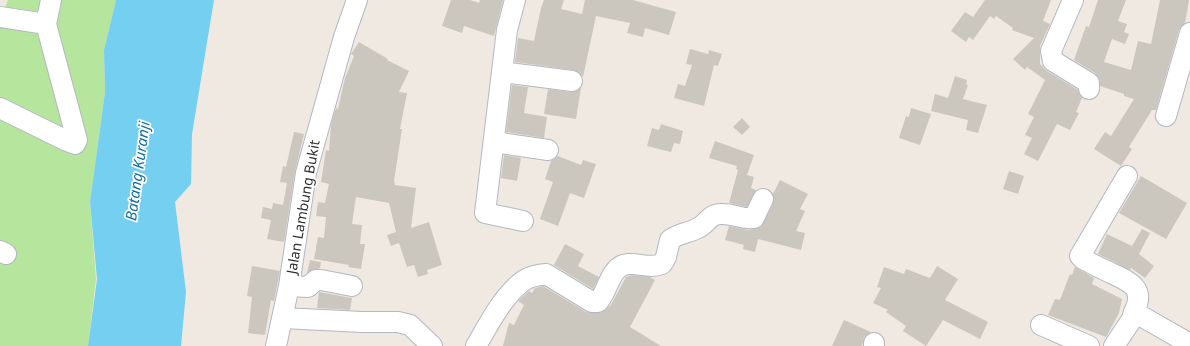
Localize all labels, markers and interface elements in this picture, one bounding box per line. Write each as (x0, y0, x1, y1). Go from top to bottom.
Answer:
water label: Batang Kuranji (120, 119, 154, 222)
street label: Jalan Lambung Bukit (281, 138, 324, 277)

